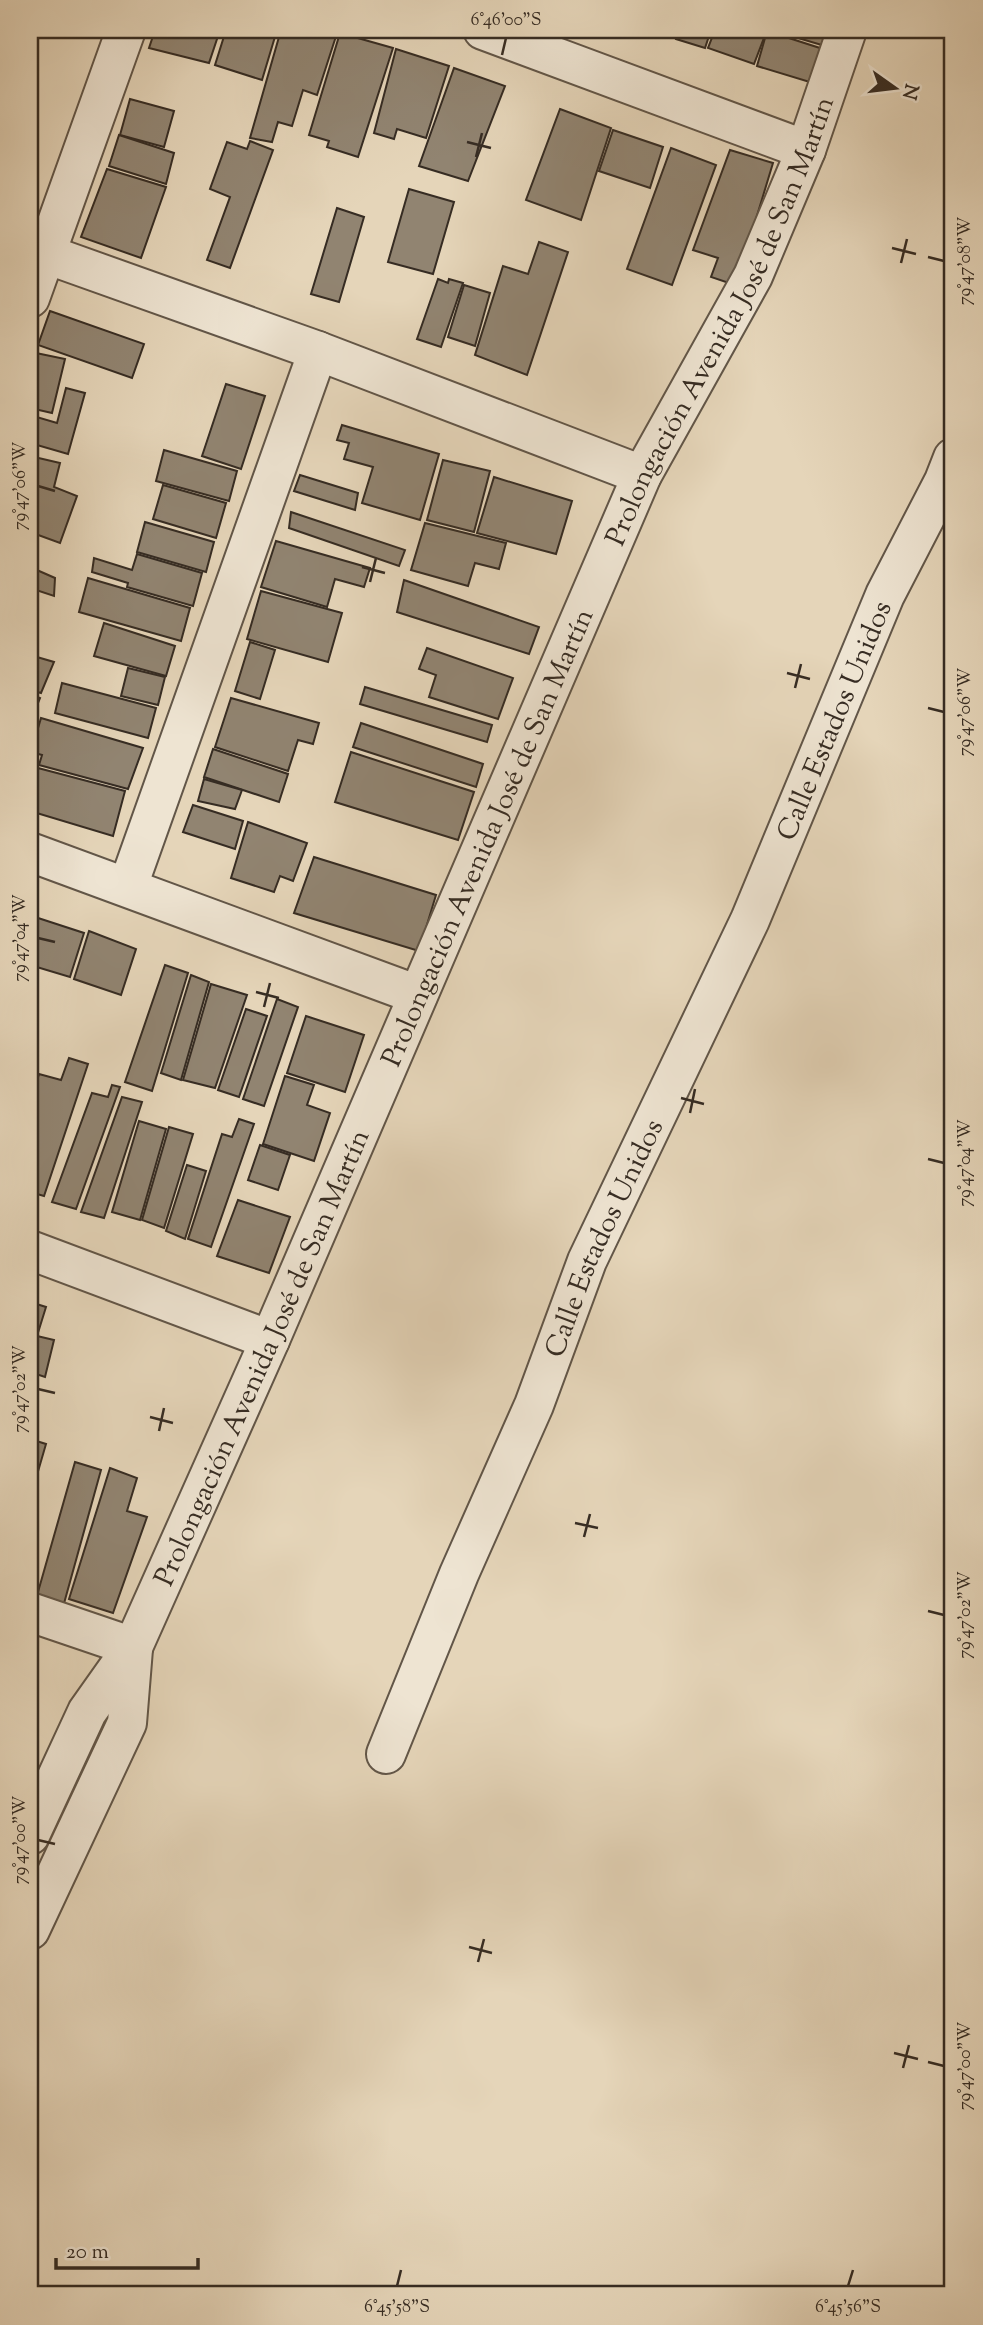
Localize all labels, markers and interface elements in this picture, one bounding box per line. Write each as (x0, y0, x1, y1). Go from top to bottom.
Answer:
text: 6°46'00"S (471, 8, 541, 34)
north arrow (860, 52, 930, 122)
text: N (894, 81, 924, 102)
street label: Prolongación Avenida José de San Martín (597, 91, 846, 553)
text: 79°47'08"W (953, 217, 979, 305)
text: 79°47'06"W (8, 442, 34, 530)
street label: Calle Estados Unidos (768, 595, 903, 847)
street label: Prolongación Avenida José de San Martín (373, 603, 605, 1073)
text: 79°47'06"W (953, 668, 979, 756)
text: 79°47'04"W (8, 894, 34, 982)
street label: Calle Estados Unidos (536, 1113, 675, 1364)
text: 79°47'04"W (953, 1119, 979, 1207)
street label: Prolongación Avenida José de San Martín (146, 1124, 381, 1593)
text: 79°47'02"W (8, 1345, 34, 1433)
text: 79°47'02"W (953, 1571, 979, 1659)
text: 79°47'00"W (8, 1796, 34, 1884)
text: 79°47'00"W (953, 2022, 979, 2110)
scale bar (56, 2227, 198, 2271)
text: 20 m (66, 2238, 109, 2268)
text: 6°45'58"S (364, 2295, 430, 2321)
text: 6°45'56"S (815, 2295, 881, 2321)

